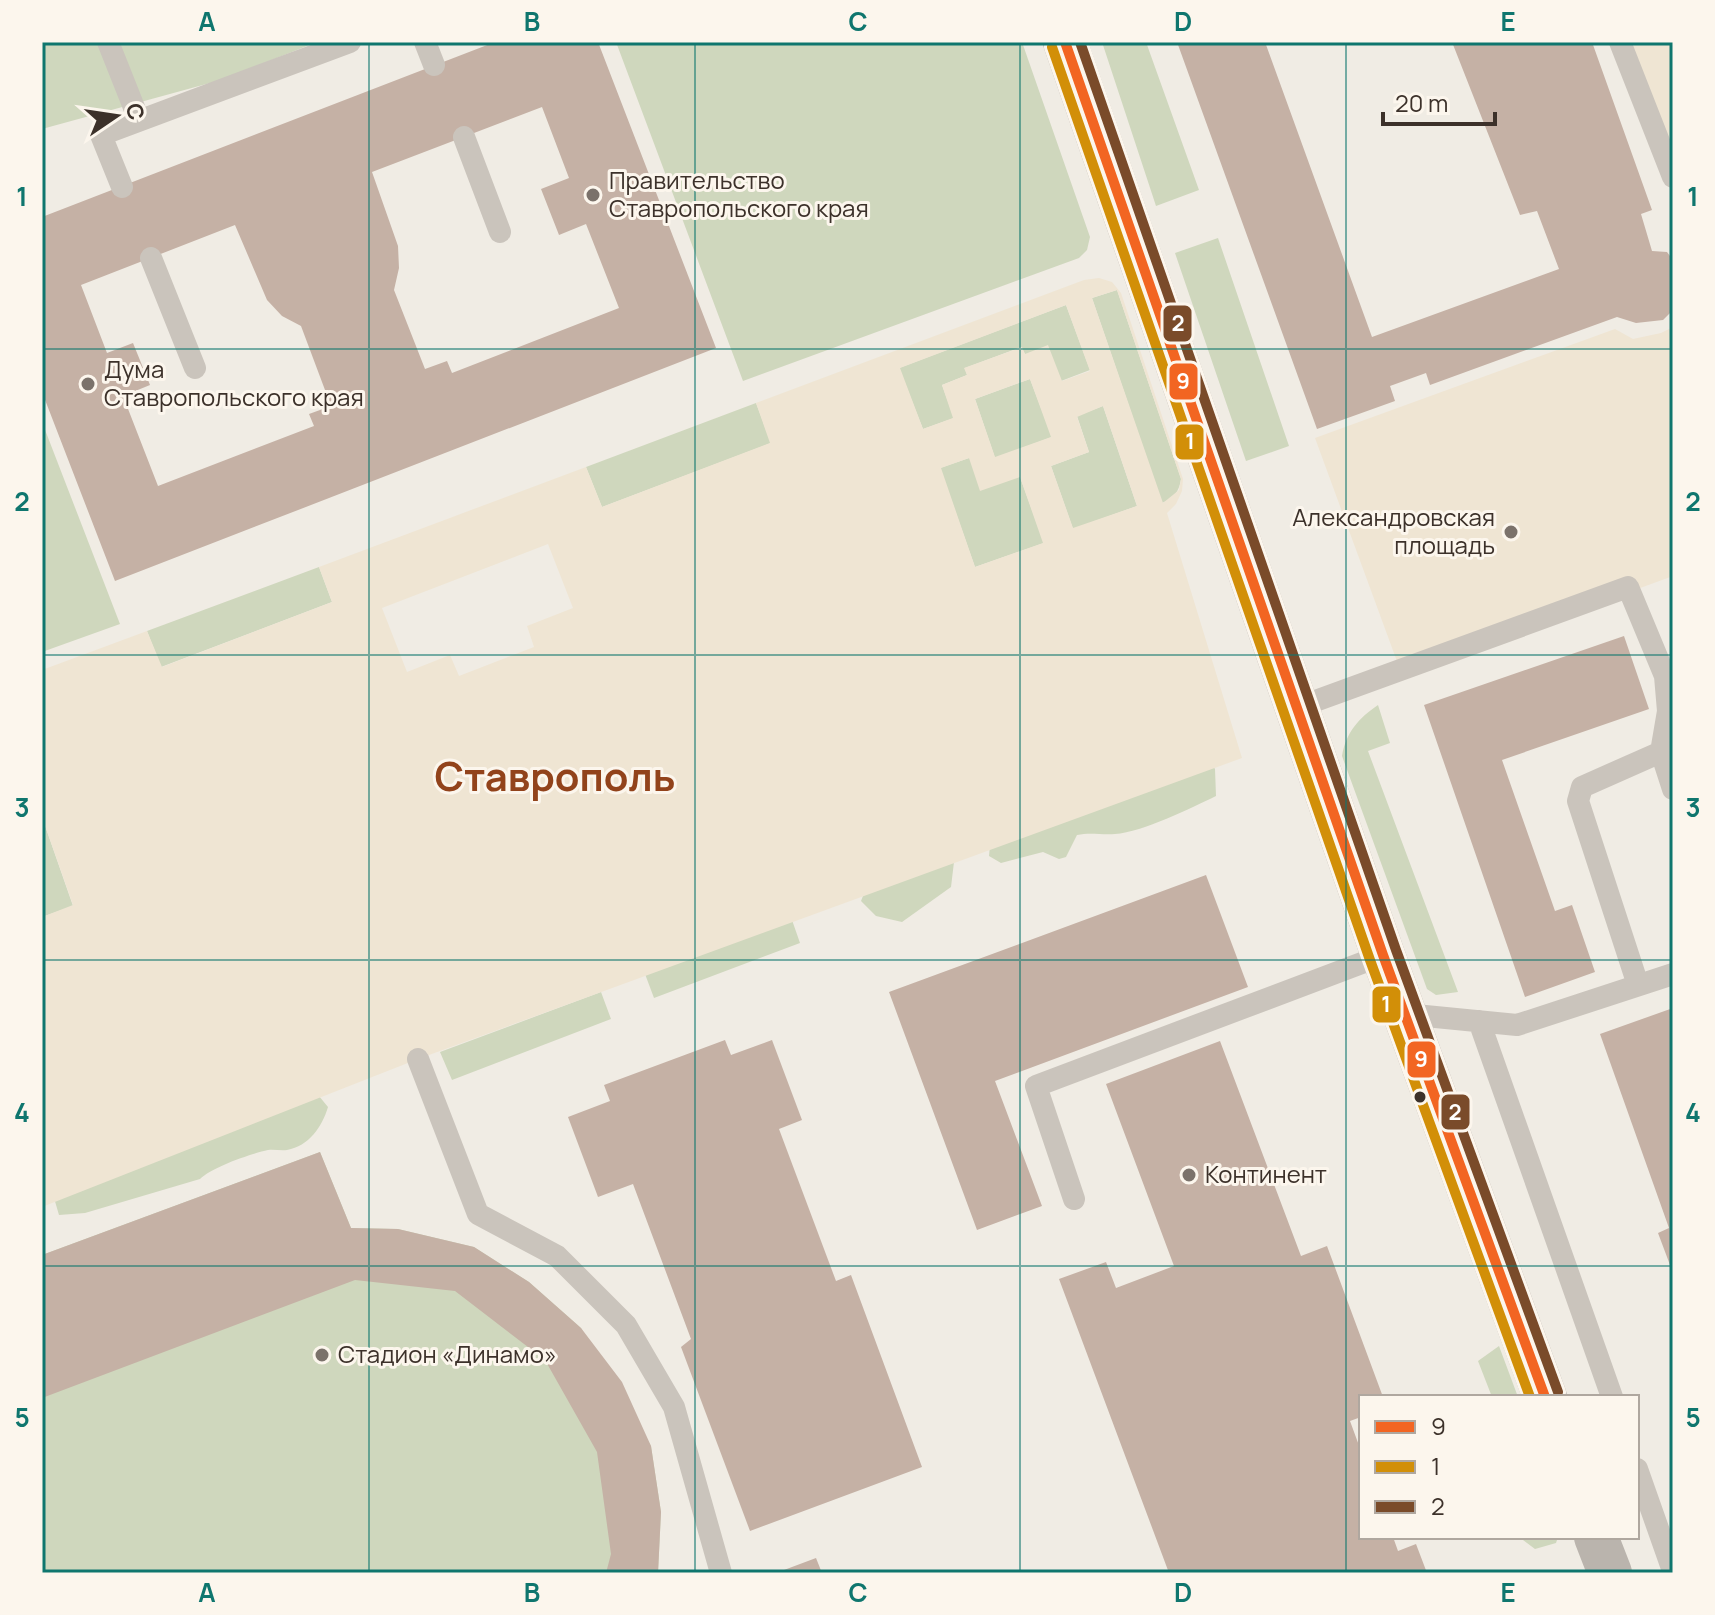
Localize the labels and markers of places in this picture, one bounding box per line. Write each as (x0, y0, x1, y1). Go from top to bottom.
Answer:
place label: Правительство Ставропольского края (609, 163, 869, 224)
marker: Правительство Ставропольского края (584, 186, 602, 204)
place label: Дума Ставропольского края (104, 352, 364, 413)
marker: Дума Ставропольского края (79, 375, 97, 393)
place label: Александровская площадь (1292, 500, 1495, 561)
marker: Александровская площадь (1502, 523, 1520, 541)
unlabelled marker (1412, 1089, 1428, 1105)
place label: Континент (1205, 1157, 1327, 1190)
marker: Континент (1180, 1166, 1198, 1184)
place label: Стадион «Динамо» (338, 1337, 557, 1370)
marker: Стадион «Динамо» (313, 1346, 331, 1364)

